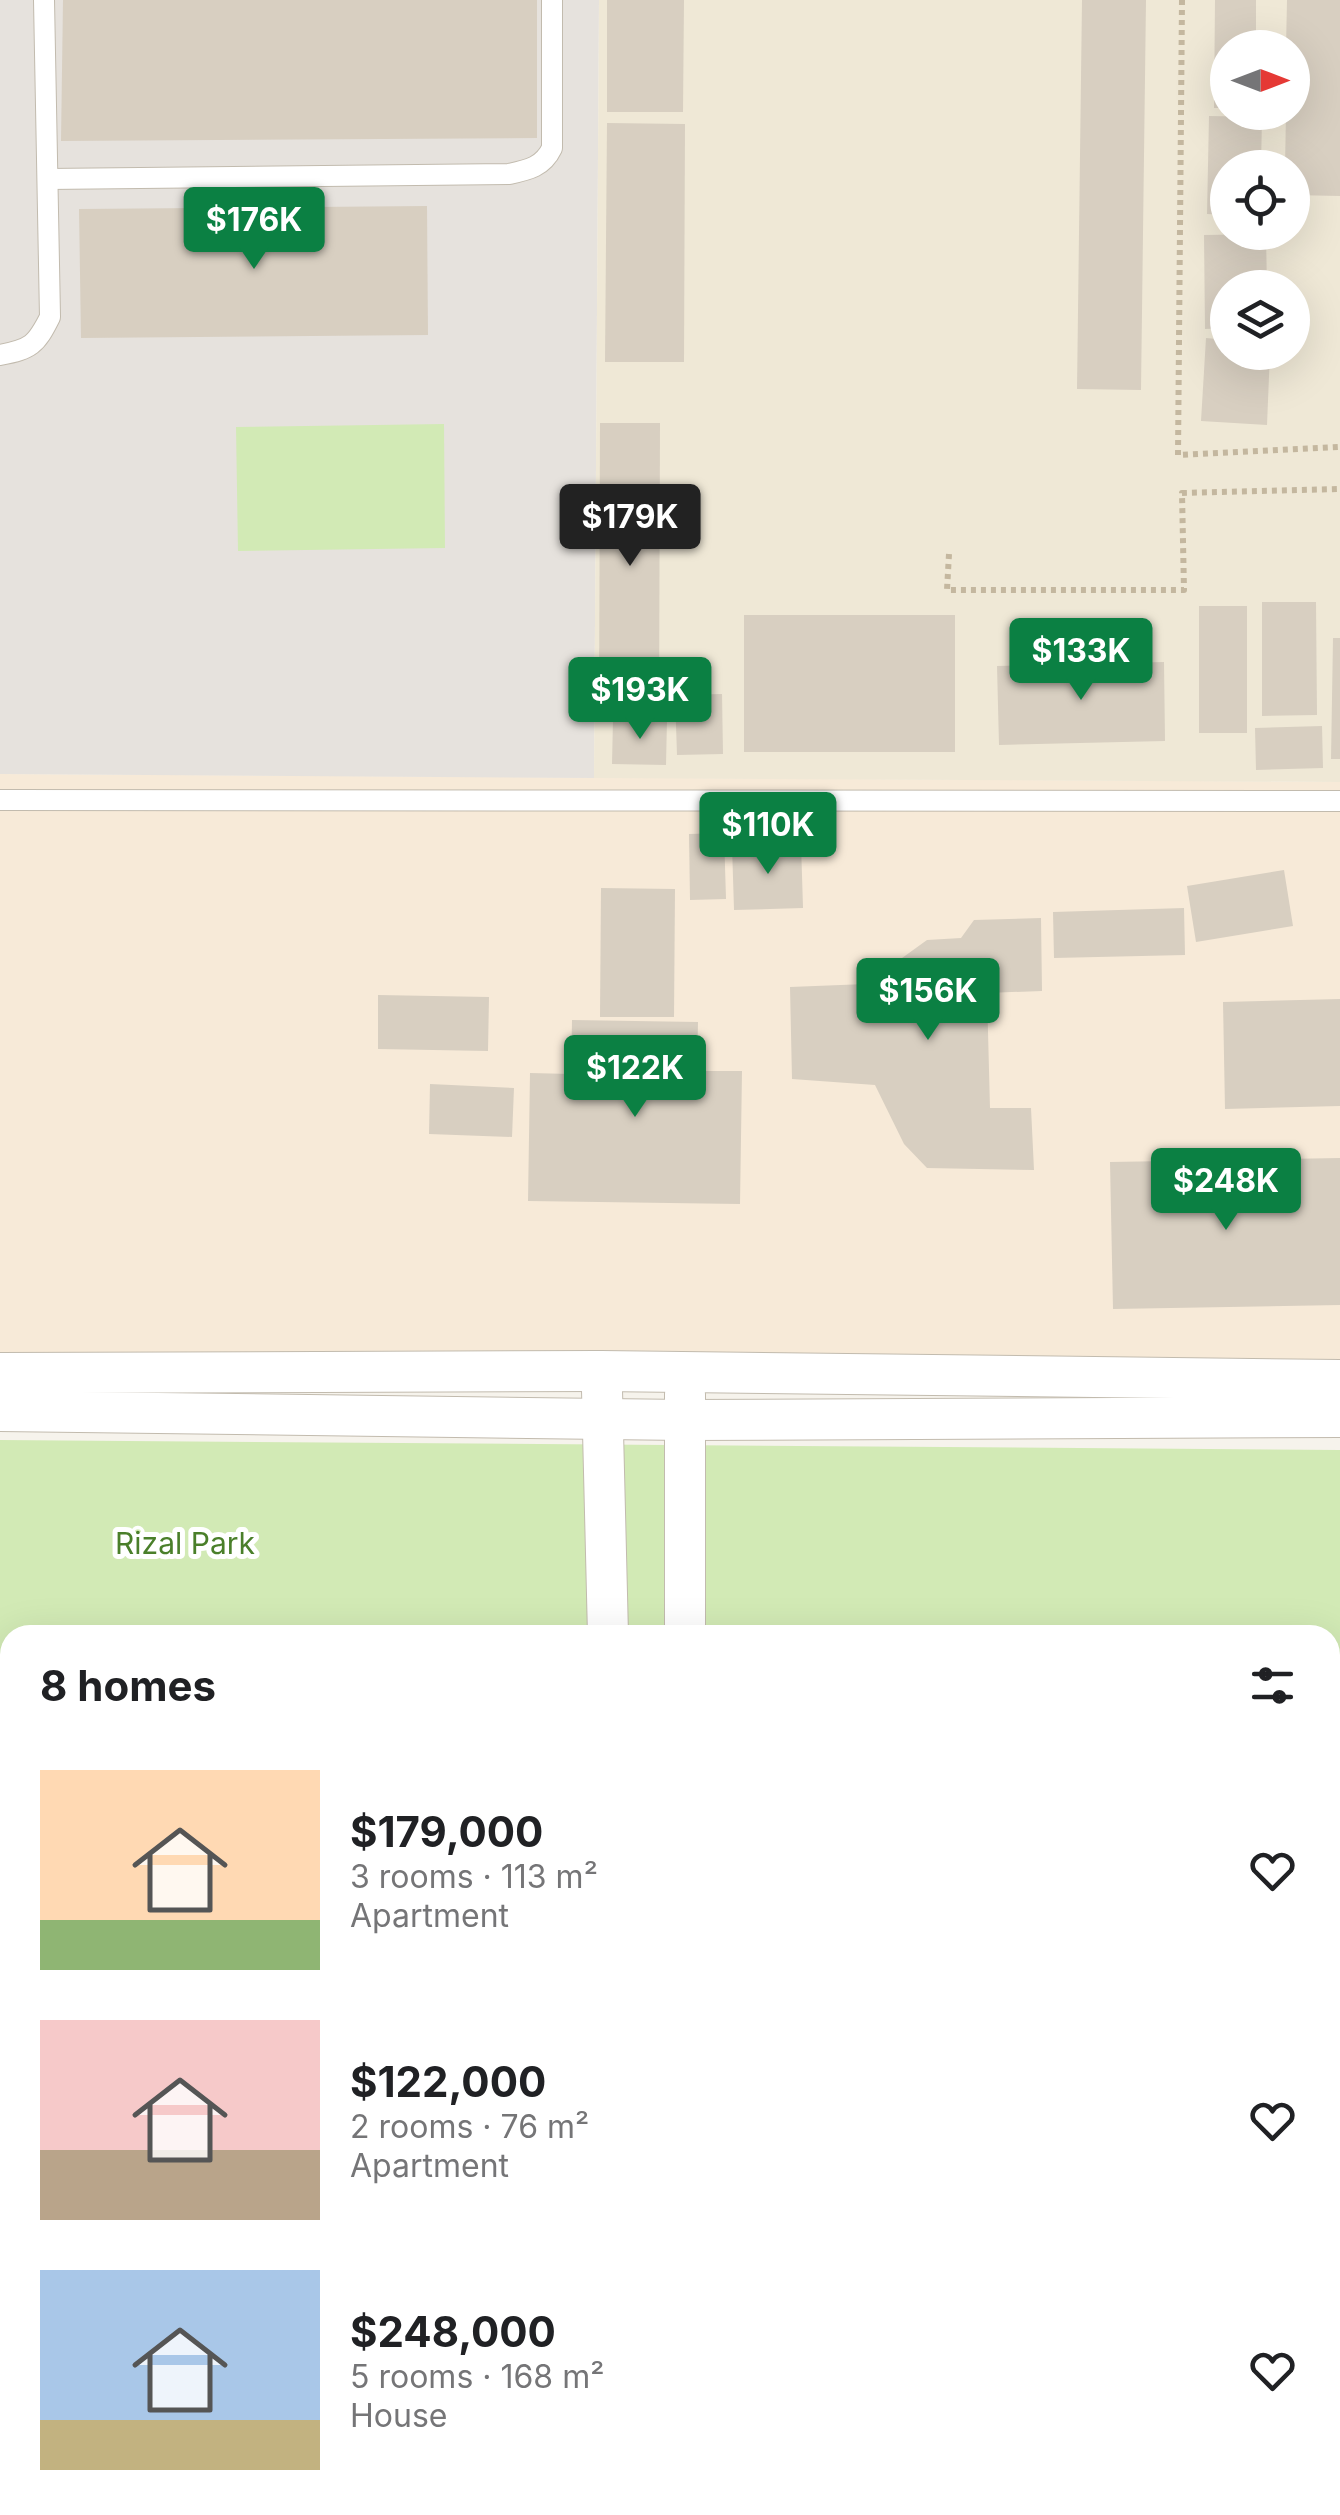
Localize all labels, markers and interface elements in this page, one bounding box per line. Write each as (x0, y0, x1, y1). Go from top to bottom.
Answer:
north arrow (1210, 30, 1310, 130)
map controls (1210, 30, 1310, 370)
button: locate (1210, 150, 1310, 250)
pin: $176K (184, 187, 324, 272)
text: $176K (206, 200, 302, 239)
button: layers (1210, 270, 1310, 370)
pin: $179K (560, 484, 700, 569)
text: $179K (582, 497, 678, 536)
pin: $133K (1011, 618, 1151, 703)
text: $133K (1031, 631, 1131, 670)
pin: $193K (570, 657, 710, 742)
text: $193K (590, 670, 690, 709)
pin: $110K (698, 792, 838, 877)
text: $110K (721, 805, 815, 844)
pin: $156K (858, 958, 998, 1043)
text: $156K (879, 971, 978, 1010)
pin: $122K (565, 1035, 705, 1120)
text: $122K (586, 1048, 684, 1087)
pin: $248K (1156, 1148, 1296, 1233)
text: $248K (1173, 1161, 1279, 1200)
park label: Rizal Park (115, 1525, 255, 1561)
icon: filters (1245, 1658, 1300, 1713)
text: 8 homes (40, 1660, 216, 1711)
text: $179,000 (350, 1806, 543, 1857)
icon: home (120, 1810, 240, 1930)
icon: heart (1245, 1843, 1300, 1898)
text: 3 rooms · 113 m² (350, 1857, 598, 1896)
text: Apartment (350, 1896, 509, 1935)
text: $122,000 (350, 2056, 546, 2107)
icon: home (120, 2060, 240, 2180)
icon: heart (1245, 2093, 1300, 2148)
text: 2 rooms · 76 m² (350, 2107, 589, 2146)
text: Apartment (350, 2146, 509, 2185)
text: $248,000 (350, 2306, 556, 2357)
icon: home (120, 2310, 240, 2430)
icon: heart (1245, 2343, 1300, 2398)
text: 5 rooms · 168 m² (350, 2357, 604, 2396)
text: House (350, 2396, 447, 2435)

